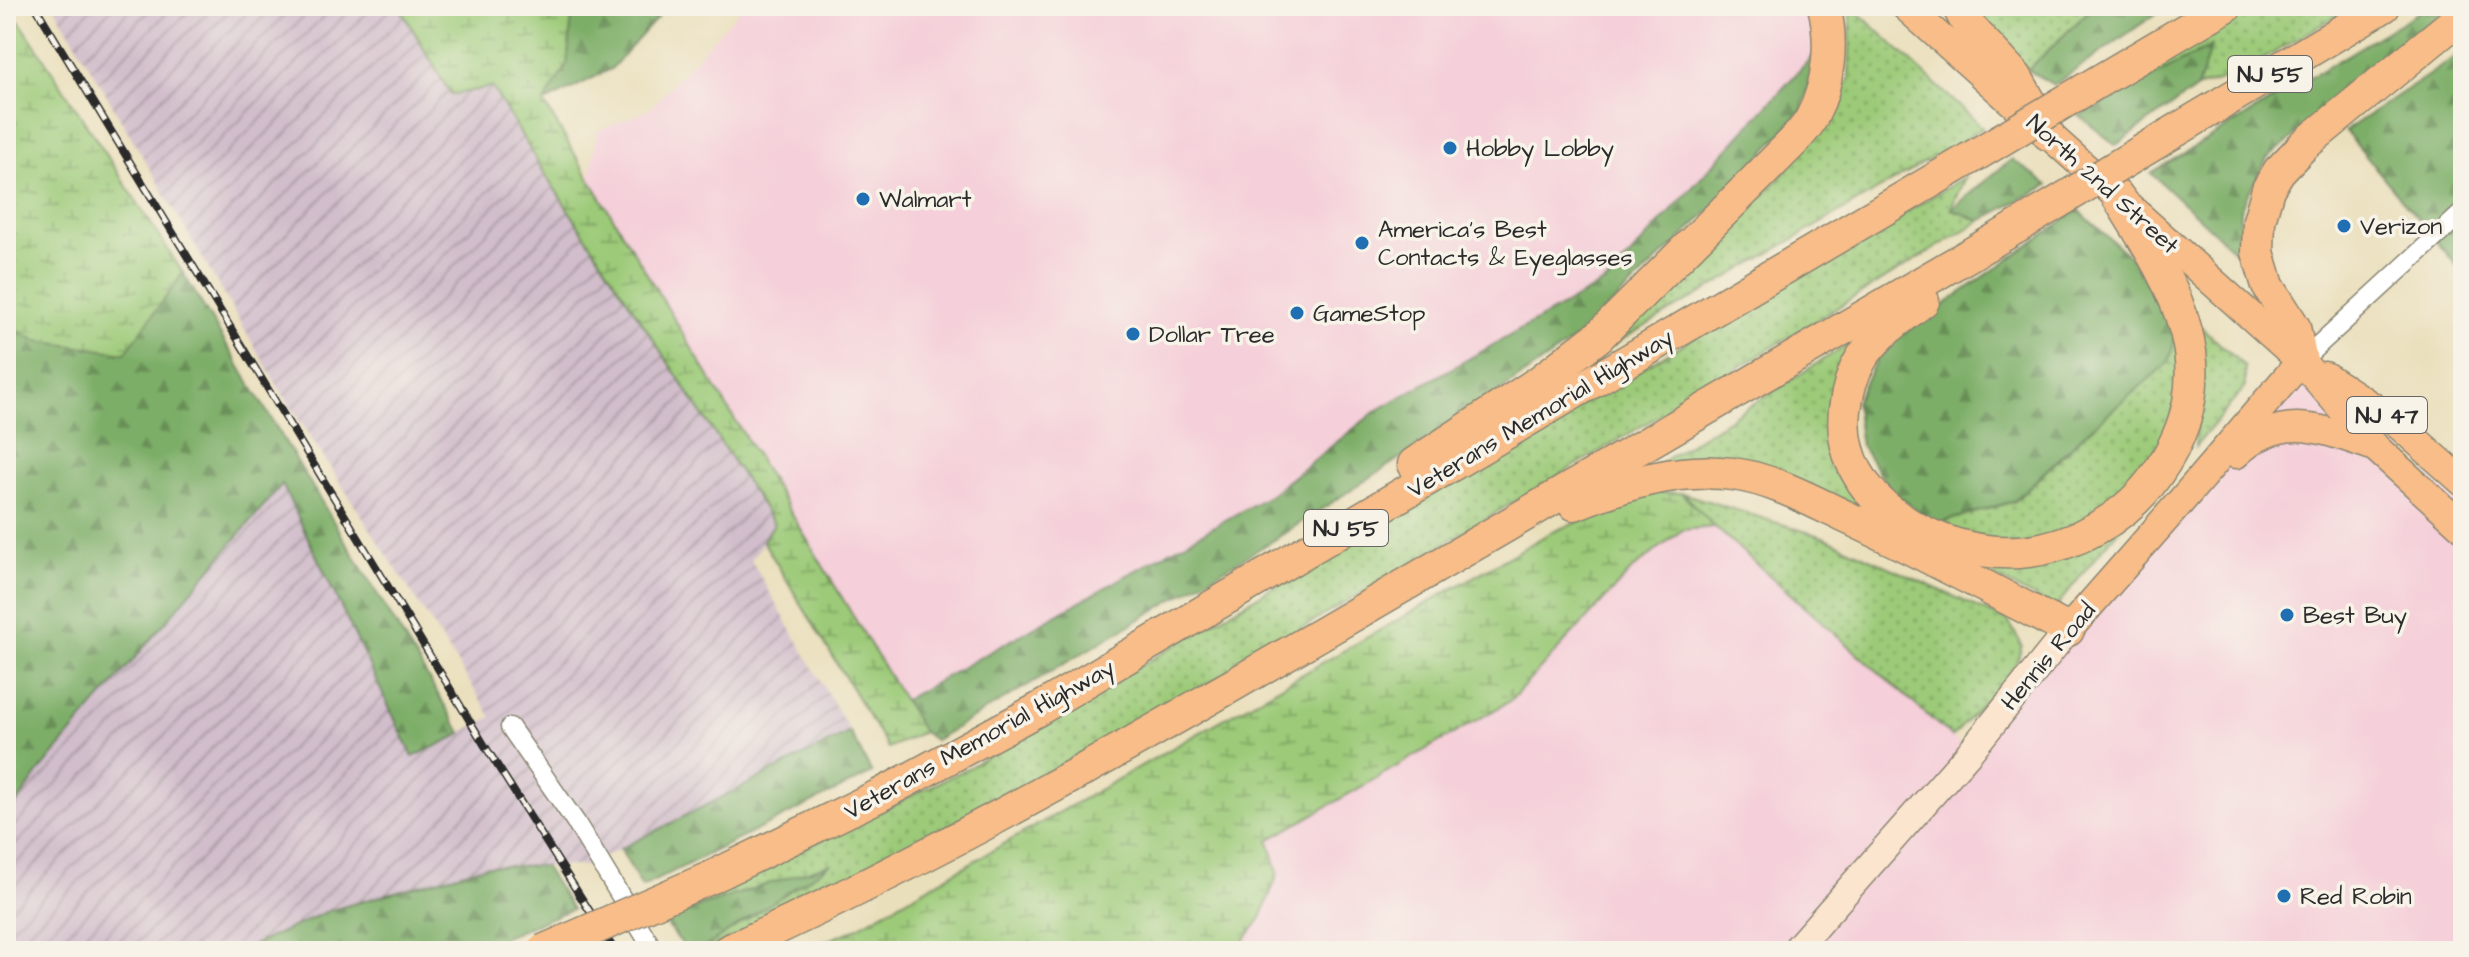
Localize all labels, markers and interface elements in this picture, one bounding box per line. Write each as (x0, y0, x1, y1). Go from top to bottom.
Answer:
road number: NJ 55 (2228, 56, 2312, 92)
street label: North 2nd Street (2019, 107, 2186, 263)
place label: Hobby Lobby (1466, 132, 1614, 167)
marker: Hobby Lobby (1441, 139, 1459, 157)
place label: Walmart (879, 183, 972, 217)
marker: Walmart (854, 190, 872, 208)
place label: Verizon (2360, 210, 2442, 244)
place label: America's Best Contacts & Eyeglasses (1378, 213, 1632, 276)
marker: Verizon (2335, 217, 2353, 235)
marker: America's Best Contacts & Eyeglasses (1353, 234, 1371, 252)
place label: GameStop (1313, 297, 1425, 331)
marker: GameStop (1288, 304, 1306, 322)
place label: Dollar Tree (1149, 318, 1275, 352)
street label: Veterans Memorial Highway (1401, 321, 1680, 508)
marker: Dollar Tree (1124, 325, 1142, 343)
road number: NJ 47 (2347, 397, 2427, 433)
road number: NJ 55 (1304, 510, 1388, 546)
street label: Hennis Road (1993, 595, 2104, 718)
place label: Best Buy (2303, 599, 2407, 634)
marker: Best Buy (2278, 606, 2296, 624)
street label: Veterans Memorial Highway (838, 651, 1121, 829)
place label: Red Robin (2300, 880, 2412, 914)
marker: Red Robin (2275, 887, 2293, 905)

